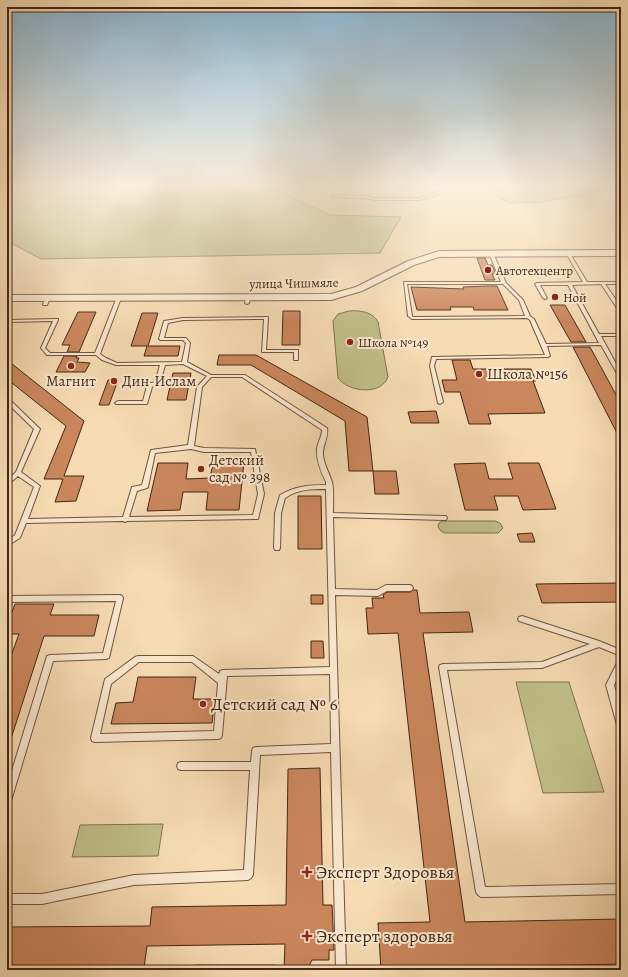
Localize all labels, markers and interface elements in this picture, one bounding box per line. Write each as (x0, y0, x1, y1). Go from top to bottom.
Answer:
place label: Автотехцентр (495, 262, 573, 279)
marker: Автотехцентр (483, 265, 493, 275)
street label: улица Чишмяле (248, 274, 339, 292)
place label: Ной (563, 289, 587, 306)
marker: Ной (550, 292, 560, 302)
place label: Школа №149 (358, 334, 429, 351)
marker: Школа №149 (345, 337, 355, 347)
marker: Магнит (66, 361, 76, 371)
place label: Школа №156 (487, 364, 568, 384)
marker: Школа №156 (474, 369, 484, 379)
place label: Магнит (46, 371, 96, 391)
place label: Дин-Ислам (122, 371, 196, 391)
marker: Дин-Ислам (109, 376, 119, 386)
place label: Детский сад № 398 (209, 450, 270, 487)
marker: Детский сад № 398 (196, 464, 206, 474)
place label: Детский сад № 6 (211, 692, 338, 716)
marker: Детский сад № 6 (198, 699, 208, 709)
place label: Эксперт Здоровья (316, 860, 454, 884)
marker: Эксперт Здоровья (301, 866, 313, 878)
place label: Эксперт здоровья (316, 924, 453, 948)
marker: Эксперт здоровья (301, 930, 313, 942)

